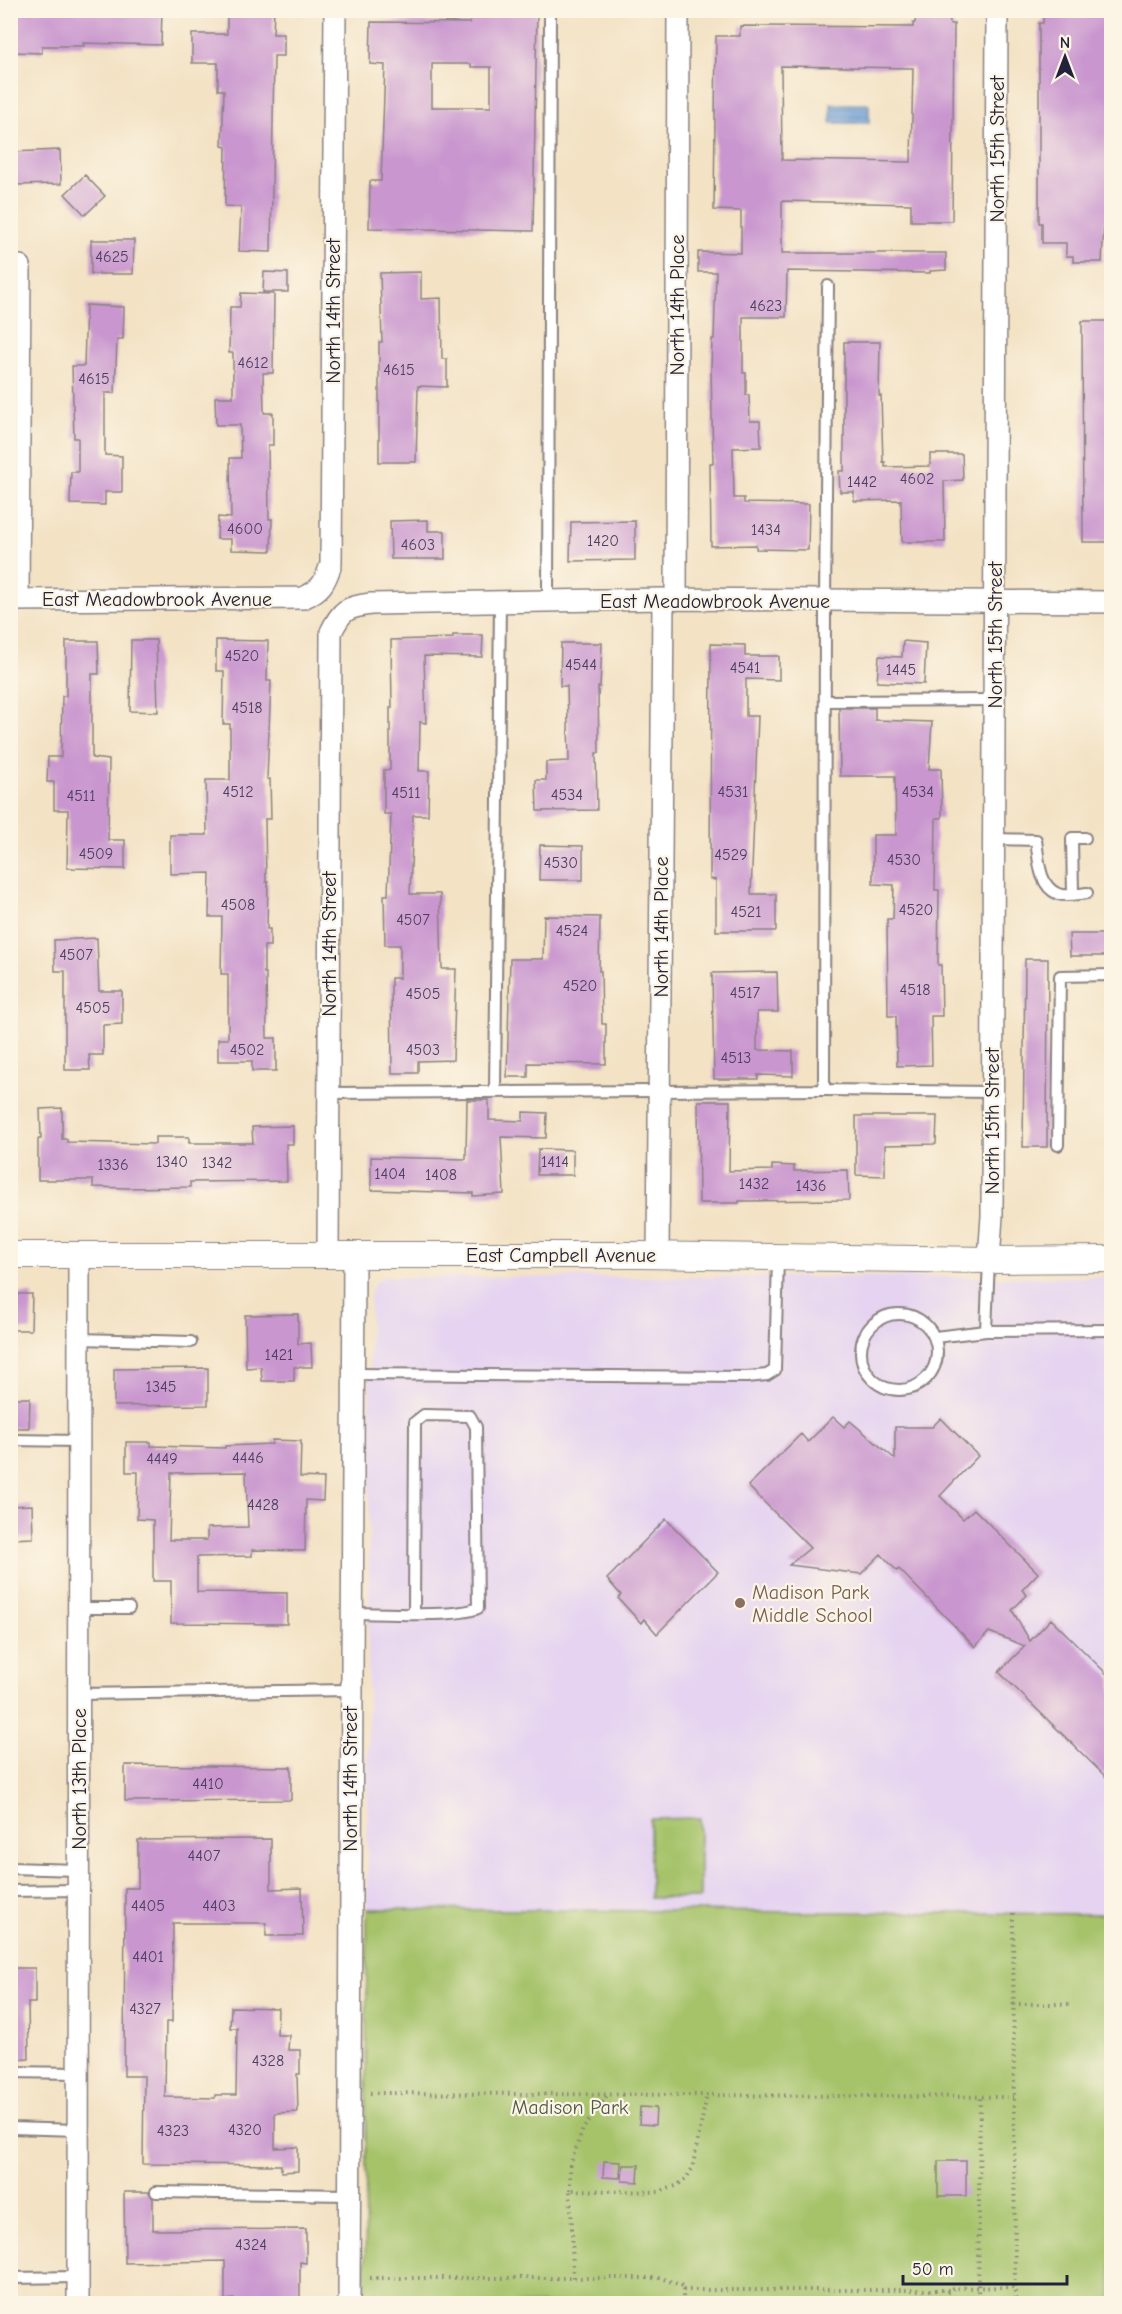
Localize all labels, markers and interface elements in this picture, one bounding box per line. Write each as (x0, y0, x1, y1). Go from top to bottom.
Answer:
north arrow (1035, 27, 1095, 87)
text: N (1060, 34, 1070, 52)
street label: North 15th Street (986, 74, 1009, 222)
street label: North 14th Place (666, 234, 689, 376)
street label: North 14th Street (322, 237, 345, 384)
house number: 4625 (95, 248, 129, 266)
house number: 4623 (750, 297, 782, 315)
house number: 4612 (237, 354, 269, 372)
house number: 4615 (383, 361, 415, 379)
house number: 4615 (78, 370, 110, 388)
house number: 4602 (900, 470, 934, 488)
house number: 1442 (847, 473, 877, 491)
house number: 4600 (227, 520, 263, 538)
house number: 1434 (751, 521, 781, 539)
house number: 1420 (587, 532, 619, 550)
house number: 4603 (401, 536, 435, 554)
street label: North 15th Street (984, 560, 1007, 708)
street label: East Meadowbrook Avenue (42, 588, 272, 611)
street label: East Meadowbrook Avenue (600, 590, 830, 613)
house number: 4520 (225, 647, 259, 665)
house number: 4544 (565, 656, 597, 674)
house number: 4541 (730, 659, 760, 677)
house number: 1445 (886, 661, 916, 679)
house number: 4518 (232, 699, 263, 717)
house number: 4512 (222, 783, 254, 801)
house number: 4531 (718, 783, 748, 801)
house number: 4534 (902, 783, 934, 801)
house number: 4511 (391, 784, 421, 802)
house number: 4534 (551, 786, 583, 804)
house number: 4511 (66, 787, 96, 805)
house number: 4509 (79, 845, 113, 863)
house number: 4529 (714, 846, 748, 864)
house number: 4530 (887, 851, 921, 869)
house number: 4530 (544, 854, 578, 872)
street label: North 14th Place (650, 856, 673, 998)
street label: North 14th Street (318, 870, 341, 1017)
house number: 4508 (221, 896, 255, 914)
house number: 4520 (899, 901, 933, 919)
house number: 4521 (730, 903, 762, 921)
house number: 4507 (396, 911, 430, 929)
house number: 4524 (556, 922, 588, 940)
house number: 4507 (59, 946, 93, 964)
house number: 4520 (563, 977, 597, 995)
house number: 4518 (900, 981, 931, 999)
house number: 4517 (730, 984, 761, 1002)
house number: 4505 (406, 985, 440, 1003)
house number: 4505 (76, 999, 110, 1017)
house number: 4502 (230, 1041, 264, 1059)
house number: 4503 (406, 1041, 440, 1059)
street label: North 15th Street (981, 1046, 1004, 1194)
house number: 4513 (721, 1049, 751, 1067)
house number: 1340 (156, 1153, 188, 1171)
house number: 1414 (541, 1153, 569, 1171)
house number: 1342 (202, 1154, 232, 1172)
house number: 1336 (97, 1156, 129, 1174)
house number: 1404 (374, 1165, 406, 1183)
house number: 1408 (425, 1166, 457, 1184)
house number: 1432 (739, 1175, 769, 1193)
house number: 1436 (796, 1177, 826, 1195)
street label: East Campbell Avenue (466, 1244, 656, 1267)
house number: 1421 (265, 1346, 293, 1364)
house number: 1345 (146, 1378, 176, 1396)
house number: 4446 (232, 1449, 264, 1467)
house number: 4449 (146, 1450, 178, 1468)
house number: 4428 (247, 1496, 279, 1514)
place label: Madison Park Middle School (752, 1581, 873, 1627)
marker: Madison Park Middle School (733, 1596, 747, 1610)
street label: North 14th Street (339, 1705, 362, 1852)
street label: North 13th Place (68, 1708, 91, 1850)
house number: 4410 (192, 1775, 224, 1793)
house number: 4407 (188, 1847, 221, 1865)
house number: 4405 (131, 1897, 165, 1915)
house number: 4403 (202, 1897, 236, 1915)
house number: 4401 (132, 1948, 164, 1966)
house number: 4327 (129, 2000, 161, 2018)
house number: 4328 (252, 2052, 284, 2070)
park label: Madison Park (511, 2096, 629, 2119)
house number: 4320 (228, 2121, 262, 2139)
house number: 4323 (157, 2122, 189, 2140)
house number: 4324 (235, 2236, 267, 2254)
scale bar (903, 2248, 1066, 2286)
text: 50 m (912, 2259, 954, 2280)

